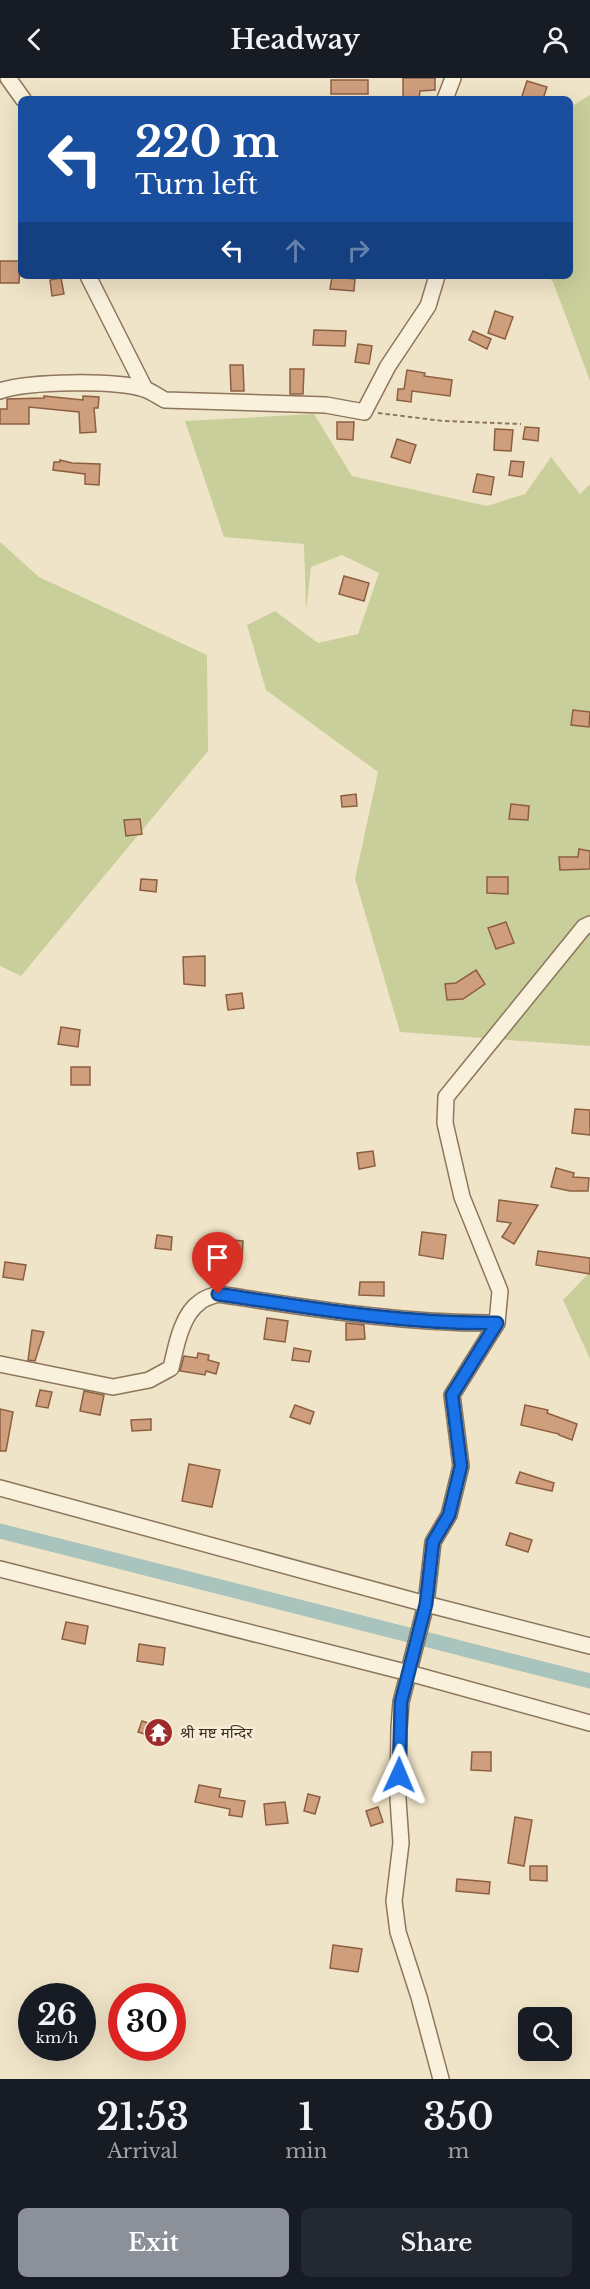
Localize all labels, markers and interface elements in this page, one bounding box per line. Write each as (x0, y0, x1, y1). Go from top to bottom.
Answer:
icon: back (18, 23, 51, 56)
text: Headway (230, 23, 360, 56)
icon: person (539, 23, 572, 56)
text: 220 m (135, 116, 279, 168)
icon: left (36, 120, 114, 198)
text: Turn left (135, 168, 258, 201)
icon: left (216, 234, 249, 267)
icon: ahead (279, 234, 312, 267)
icon: right (342, 234, 375, 267)
pin (192, 1232, 243, 1294)
icon: arrive (201, 1241, 234, 1274)
temple icon: श्री मष्ट मन्दिर (143, 1717, 175, 1749)
place label: श्री मष्ट मन्दिर (180, 1723, 253, 1742)
position arrow (367, 1743, 431, 1807)
speed limit sign: 30 (108, 1983, 186, 2061)
text: 26 (37, 1996, 77, 2033)
map controls (518, 2007, 572, 2061)
button: search (518, 2007, 572, 2061)
text: km/h (36, 2028, 78, 2047)
text: 21:53 (96, 2095, 189, 2140)
text: 1 (298, 2095, 314, 2140)
text: 350 (423, 2095, 494, 2140)
text: Arrival (107, 2139, 178, 2163)
text: min (285, 2139, 327, 2163)
text: m (448, 2139, 469, 2163)
button: Exit (18, 2208, 289, 2277)
button: Share (301, 2208, 572, 2277)

